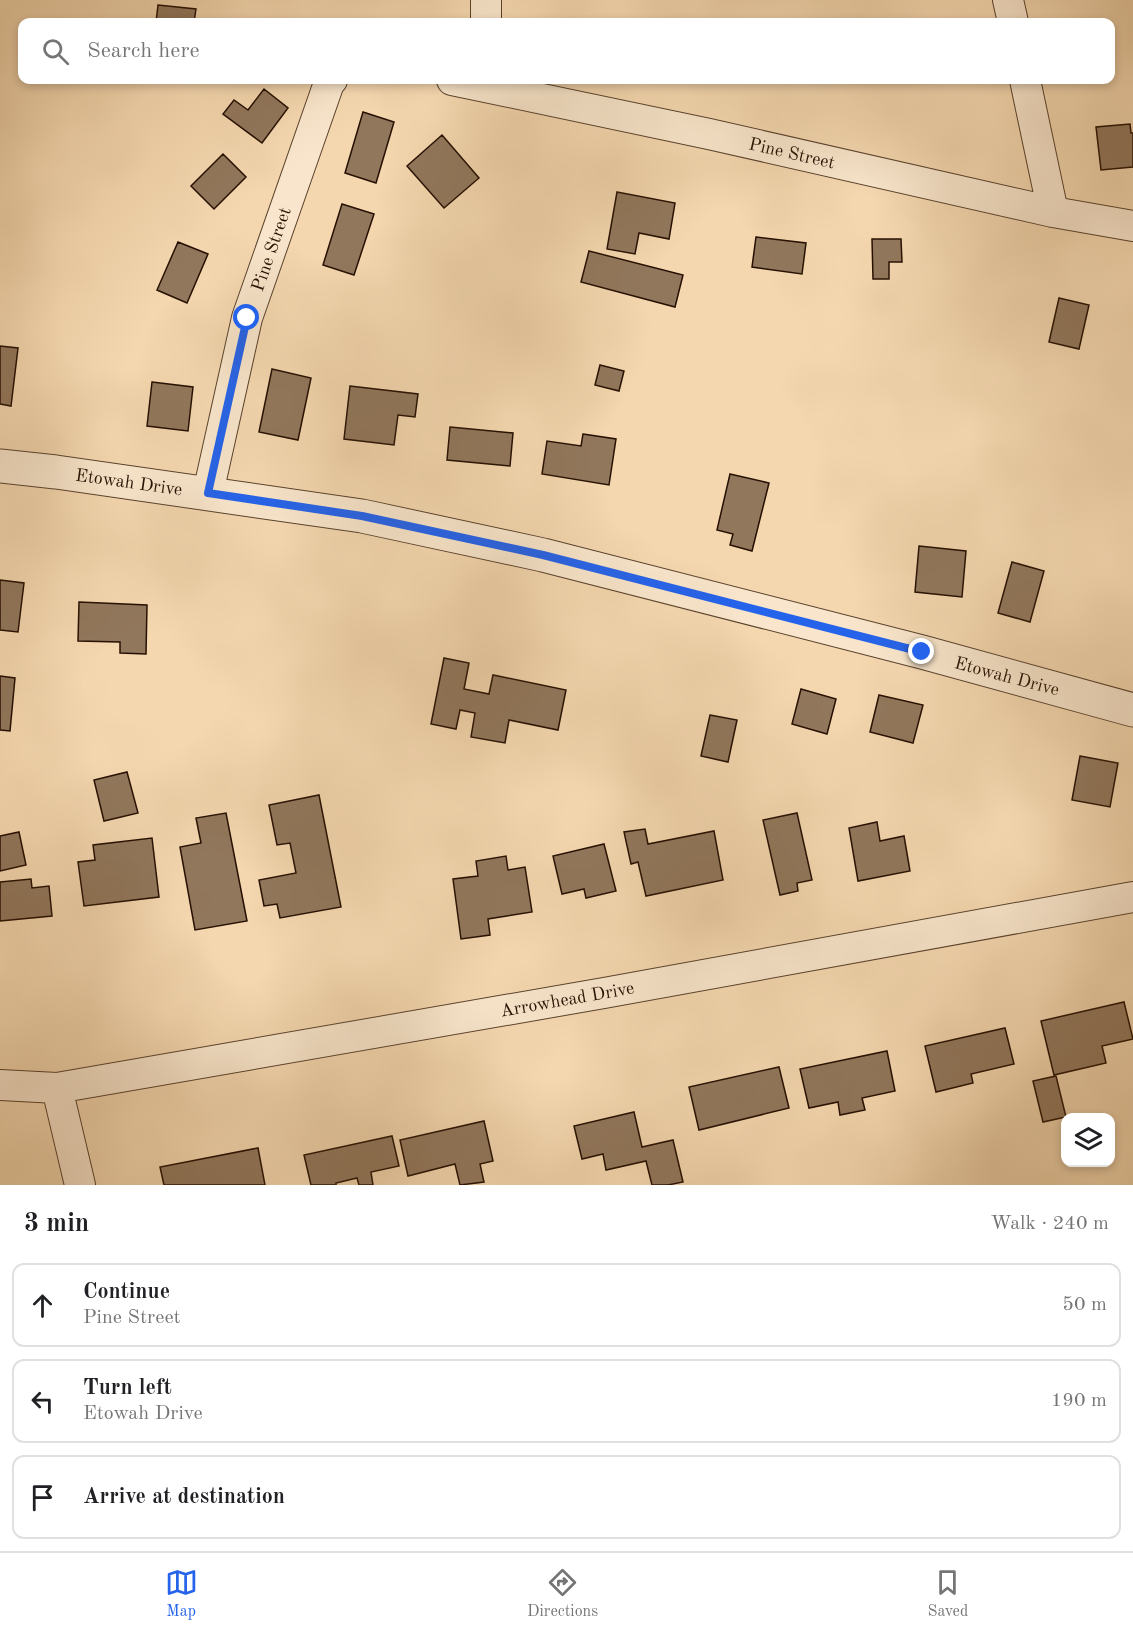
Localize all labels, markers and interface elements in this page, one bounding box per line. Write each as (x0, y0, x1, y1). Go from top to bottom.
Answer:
search box (18, 18, 1115, 84)
icon: search (39, 35, 72, 68)
text: Search here (87, 40, 200, 62)
street label: Pine Street (747, 135, 837, 173)
street label: Pine Street (249, 205, 295, 294)
route start (233, 304, 259, 330)
street label: Etowah Drive (74, 467, 183, 499)
route end (908, 638, 934, 664)
street label: Etowah Drive (952, 654, 1061, 700)
street label: Arrowhead Drive (499, 979, 636, 1021)
map controls (1061, 1113, 1115, 1167)
button: layers (1061, 1113, 1115, 1167)
text: 3 min (24, 1211, 89, 1237)
text: Walk · 240 m (990, 1214, 1109, 1234)
text: Continue (83, 1281, 170, 1303)
icon: ahead (26, 1289, 59, 1322)
text: 50 m (1062, 1295, 1107, 1315)
text: Pine Street (83, 1308, 181, 1328)
text: Turn left (83, 1377, 172, 1399)
icon: left (26, 1385, 59, 1418)
text: 190 m (1051, 1391, 1107, 1411)
text: Etowah Drive (83, 1404, 203, 1424)
icon: arrive (26, 1481, 59, 1514)
text: Arrive at destination (83, 1486, 285, 1508)
tab: Map (165, 1566, 198, 1622)
tab: Directions (527, 1566, 598, 1622)
tab: Saved (928, 1566, 968, 1622)

